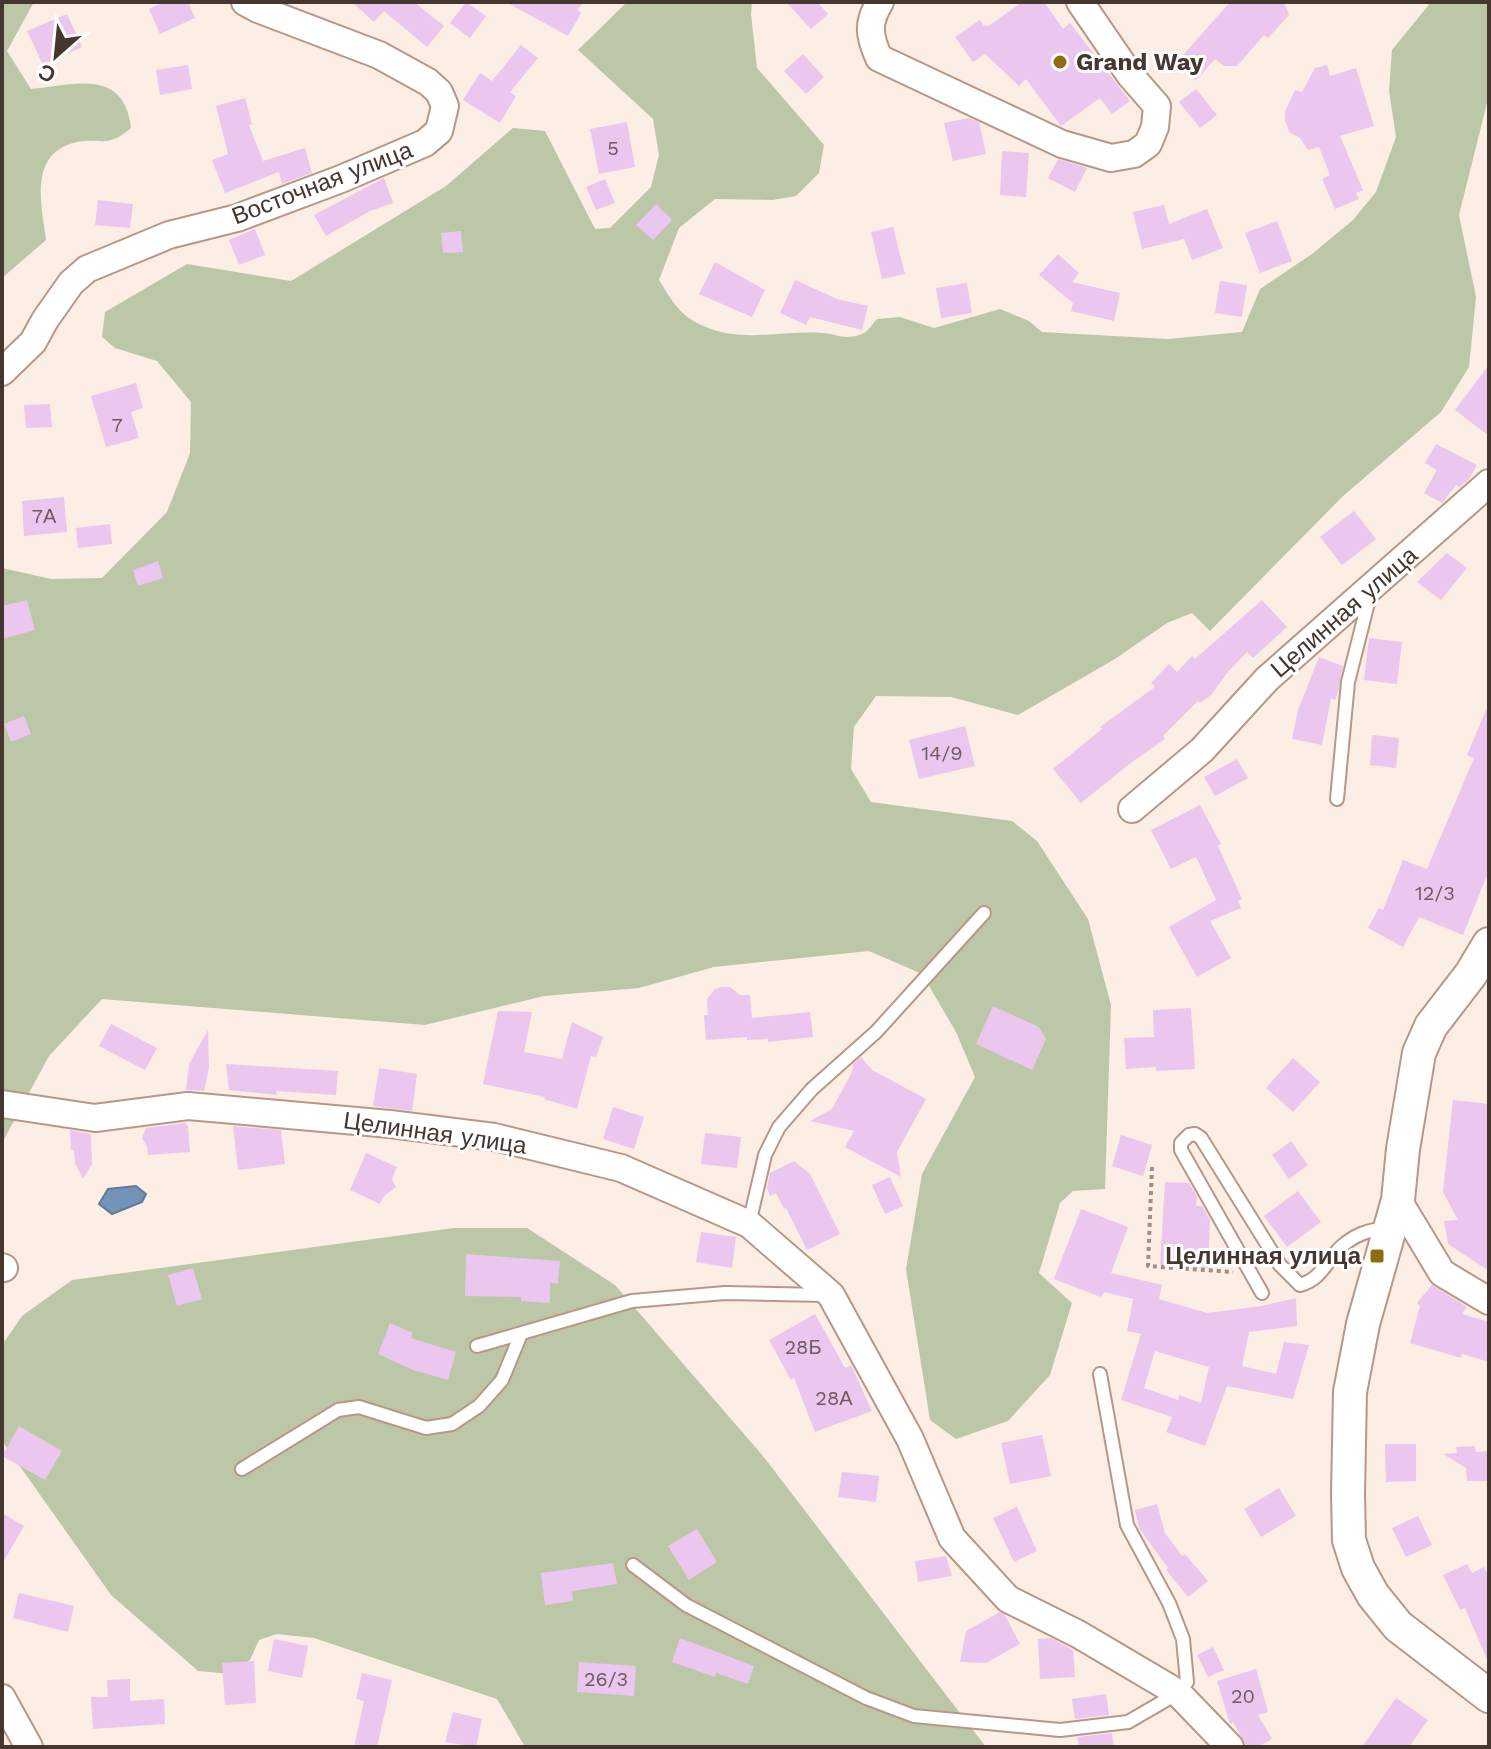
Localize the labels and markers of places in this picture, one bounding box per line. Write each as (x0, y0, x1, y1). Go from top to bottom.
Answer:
place label: Grand Way (1076, 48, 1204, 76)
marker: Grand Way (1051, 53, 1069, 71)
place label: Целинная улица (1165, 1242, 1362, 1270)
marker: Целинная улица (1368, 1247, 1386, 1265)

